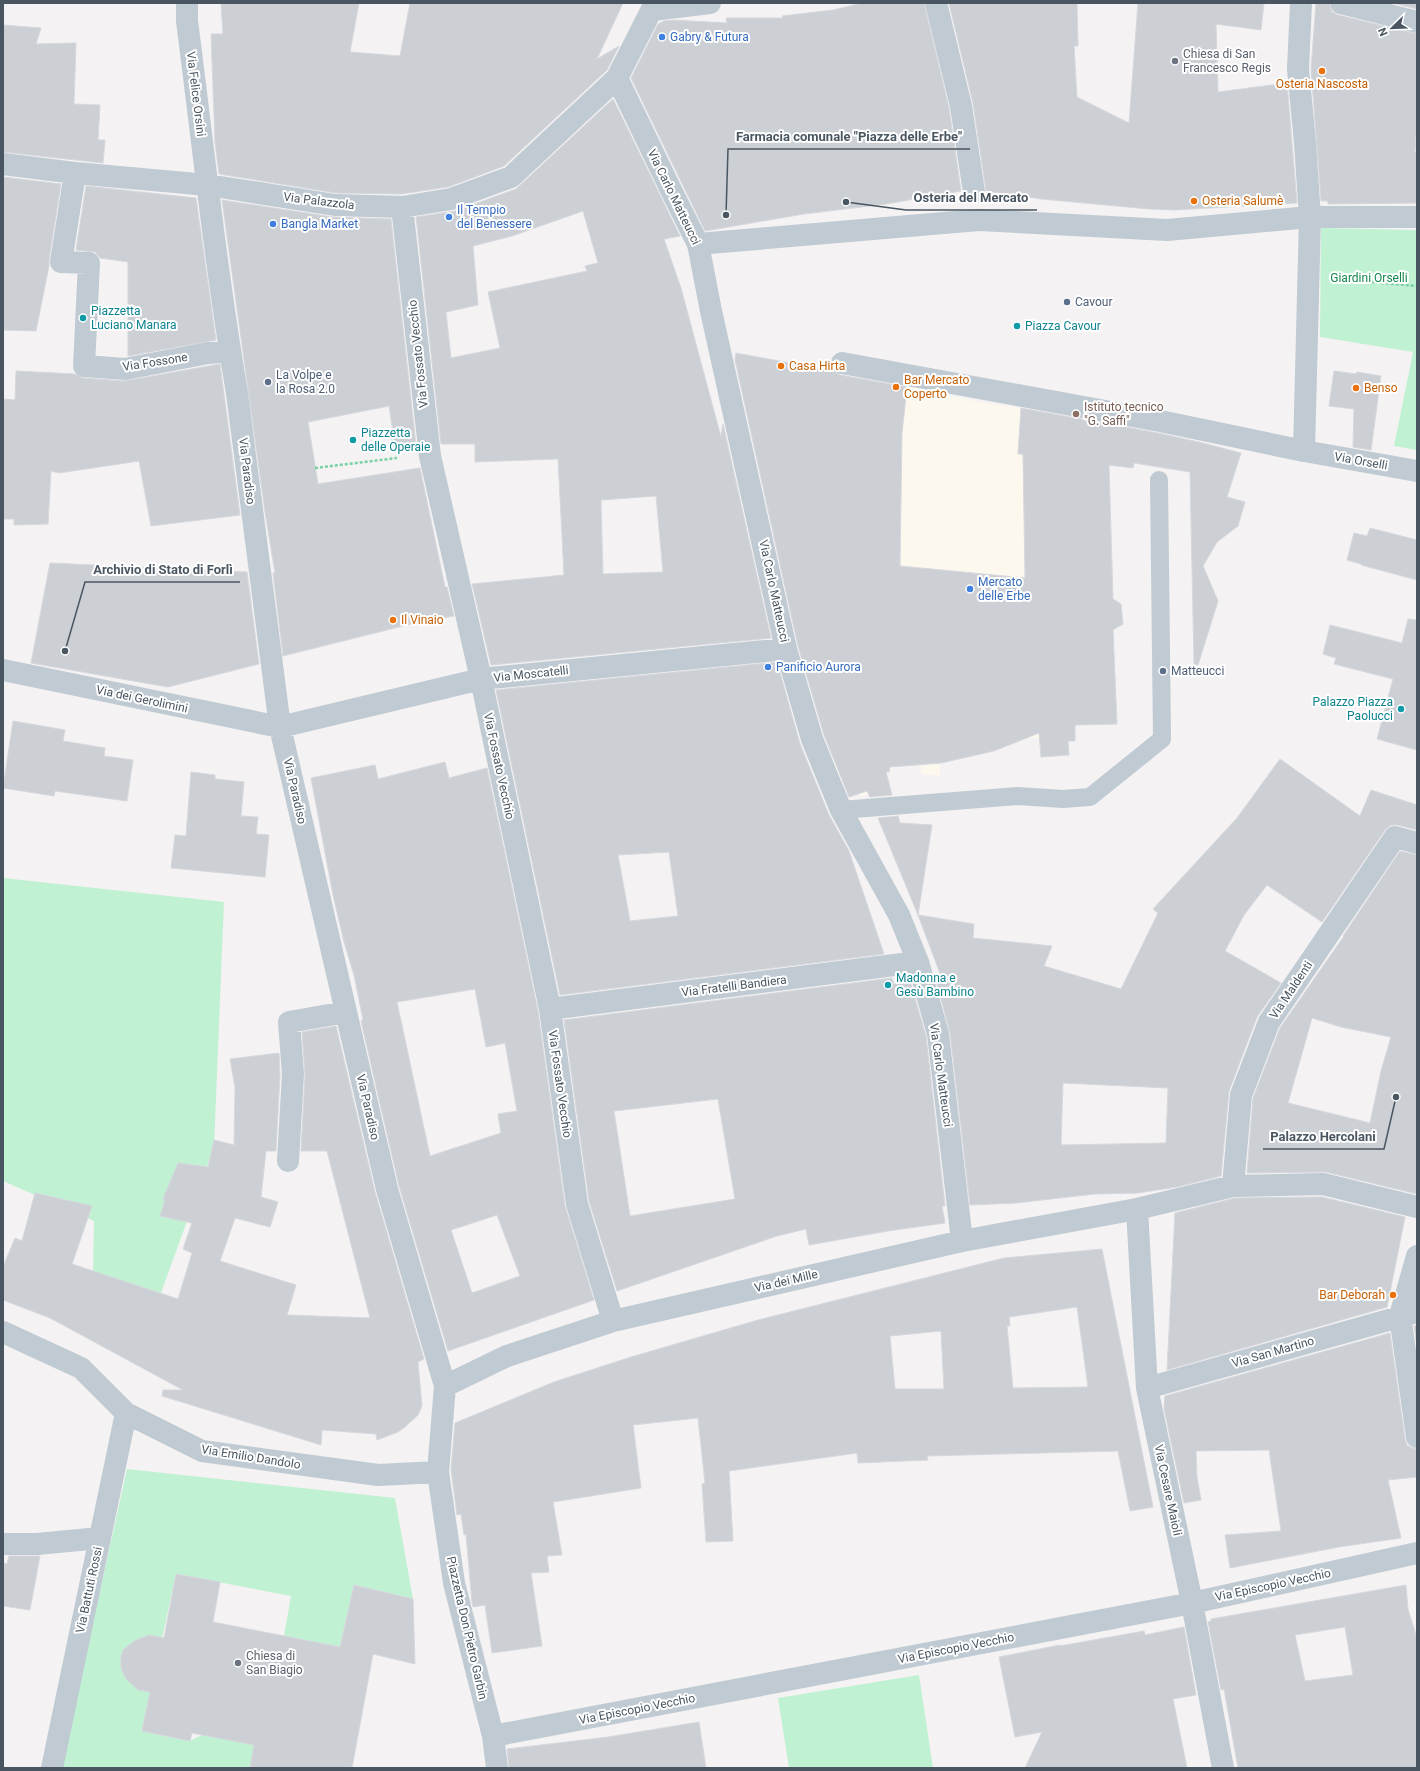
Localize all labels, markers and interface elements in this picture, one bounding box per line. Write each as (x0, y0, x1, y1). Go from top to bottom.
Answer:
north arrow (1372, 8, 1412, 48)
text: N (1376, 25, 1391, 38)
place label: Gabry & Futura (670, 30, 749, 44)
marker: Gabry & Futura (657, 32, 667, 42)
place label: Chiesa di San Francesco Regis (1183, 47, 1271, 75)
street label: Via Felice Orsini (184, 51, 208, 137)
marker: Chiesa di San Francesco Regis (1170, 56, 1180, 66)
marker: Osteria Nascosta (1317, 66, 1327, 76)
place label: Osteria Nascosta (1276, 77, 1368, 91)
callout: Farmacia comunale "Piazza delle Erbe" (728, 124, 970, 149)
text: Farmacia comunale "Piazza delle Erbe" (736, 129, 962, 144)
street label: Via Carlo Matteucci (645, 147, 703, 247)
callout: Osteria del Mercato (906, 185, 1037, 210)
street label: Via Palazzola (283, 190, 355, 212)
text: Osteria del Mercato (914, 190, 1028, 205)
place label: Osteria Salumè (1202, 194, 1283, 208)
marker: Osteria Salumè (1189, 196, 1199, 206)
place label: Il Tempio del Benessere (457, 203, 532, 231)
marker: Il Tempio del Benessere (444, 212, 454, 222)
place label: Bangla Market (281, 217, 358, 231)
marker: Bangla Market (268, 219, 278, 229)
park label: Giardini Orselli (1330, 271, 1408, 285)
place label: Cavour (1075, 295, 1113, 309)
marker: Cavour (1062, 297, 1072, 307)
street label: Via Fossato Vecchio (405, 299, 431, 409)
place label: Piazzetta Luciano Manara (91, 304, 177, 332)
marker: Piazzetta Luciano Manara (78, 313, 88, 323)
place label: Piazza Cavour (1025, 319, 1101, 333)
marker: Piazza Cavour (1012, 321, 1022, 331)
street label: Via Fossone (121, 350, 189, 374)
place label: Casa Hirta (789, 359, 845, 373)
marker: Casa Hirta (776, 361, 786, 371)
place label: La Volpe e la Rosa 2.0 (276, 368, 335, 396)
place label: Bar Mercato Coperto (904, 373, 969, 401)
marker: La Volpe e la Rosa 2.0 (263, 377, 273, 387)
place label: Benso (1364, 381, 1398, 395)
marker: Bar Mercato Coperto (891, 382, 901, 392)
marker: Benso (1351, 383, 1361, 393)
place label: Istituto tecnico "G. Saffi" (1084, 400, 1164, 428)
marker: Istituto tecnico "G. Saffi" (1071, 409, 1081, 419)
place label: Piazzetta delle Operaie (361, 426, 430, 454)
marker: Piazzetta delle Operaie (348, 435, 358, 445)
street label: Via Paradiso (236, 437, 258, 505)
street label: Via Orselli (1333, 449, 1389, 473)
street label: Via Carlo Matteucci (756, 538, 792, 644)
callout: Archivio di Stato di Forlì (85, 557, 240, 582)
text: Archivio di Stato di Forlì (93, 562, 233, 577)
place label: Mercato delle Erbe (978, 575, 1030, 603)
marker: Mercato delle Erbe (965, 584, 975, 594)
place label: Il Vinaio (401, 613, 444, 627)
marker: Il Vinaio (388, 615, 398, 625)
place label: Panificio Aurora (776, 660, 861, 674)
marker: Panificio Aurora (763, 662, 773, 672)
street label: Via Moscatelli (493, 663, 569, 685)
place label: Matteucci (1171, 664, 1224, 678)
marker: Matteucci (1158, 666, 1168, 676)
street label: Via dei Gerolimini (95, 682, 189, 716)
place label: Palazzo Piazza Paolucci (1312, 695, 1393, 723)
marker: Palazzo Piazza Paolucci (1396, 704, 1406, 714)
street label: Via Fossato Vecchio (481, 711, 517, 821)
street label: Via Paradiso (281, 757, 309, 825)
street label: Via Maldenti (1267, 958, 1315, 1022)
place label: Madonna e Gesù Bambino (896, 971, 974, 999)
street label: Via Fratelli Bandiera (681, 973, 787, 999)
marker: Madonna e Gesù Bambino (883, 980, 893, 990)
street label: Via Carlo Matteucci (927, 1022, 955, 1128)
street label: Via Fossato Vecchio (546, 1029, 575, 1139)
street label: Via Paradiso (354, 1073, 382, 1141)
callout: Palazzo Hercolani (1263, 1124, 1384, 1149)
text: Palazzo Hercolani (1270, 1129, 1376, 1144)
street label: Via dei Mille (753, 1267, 819, 1295)
place label: Bar Deborah (1319, 1288, 1385, 1302)
marker: Bar Deborah (1388, 1290, 1398, 1300)
street label: Via San Martino (1230, 1334, 1316, 1370)
street label: Via Emilio Dandolo (200, 1442, 302, 1472)
street label: Via Cesare Maioli (1151, 1443, 1185, 1537)
street label: Via Battuti Rossi (73, 1545, 105, 1634)
street label: Piazzetta Don Pietro Garbin (444, 1555, 490, 1701)
street label: Via Episcopio Vecchio (1214, 1566, 1332, 1604)
street label: Via Episcopio Vecchio (897, 1630, 1015, 1666)
place label: Chiesa di San Biagio (246, 1649, 303, 1677)
marker: Chiesa di San Biagio (233, 1658, 243, 1668)
street label: Via Episcopio Vecchio (578, 1691, 696, 1727)

